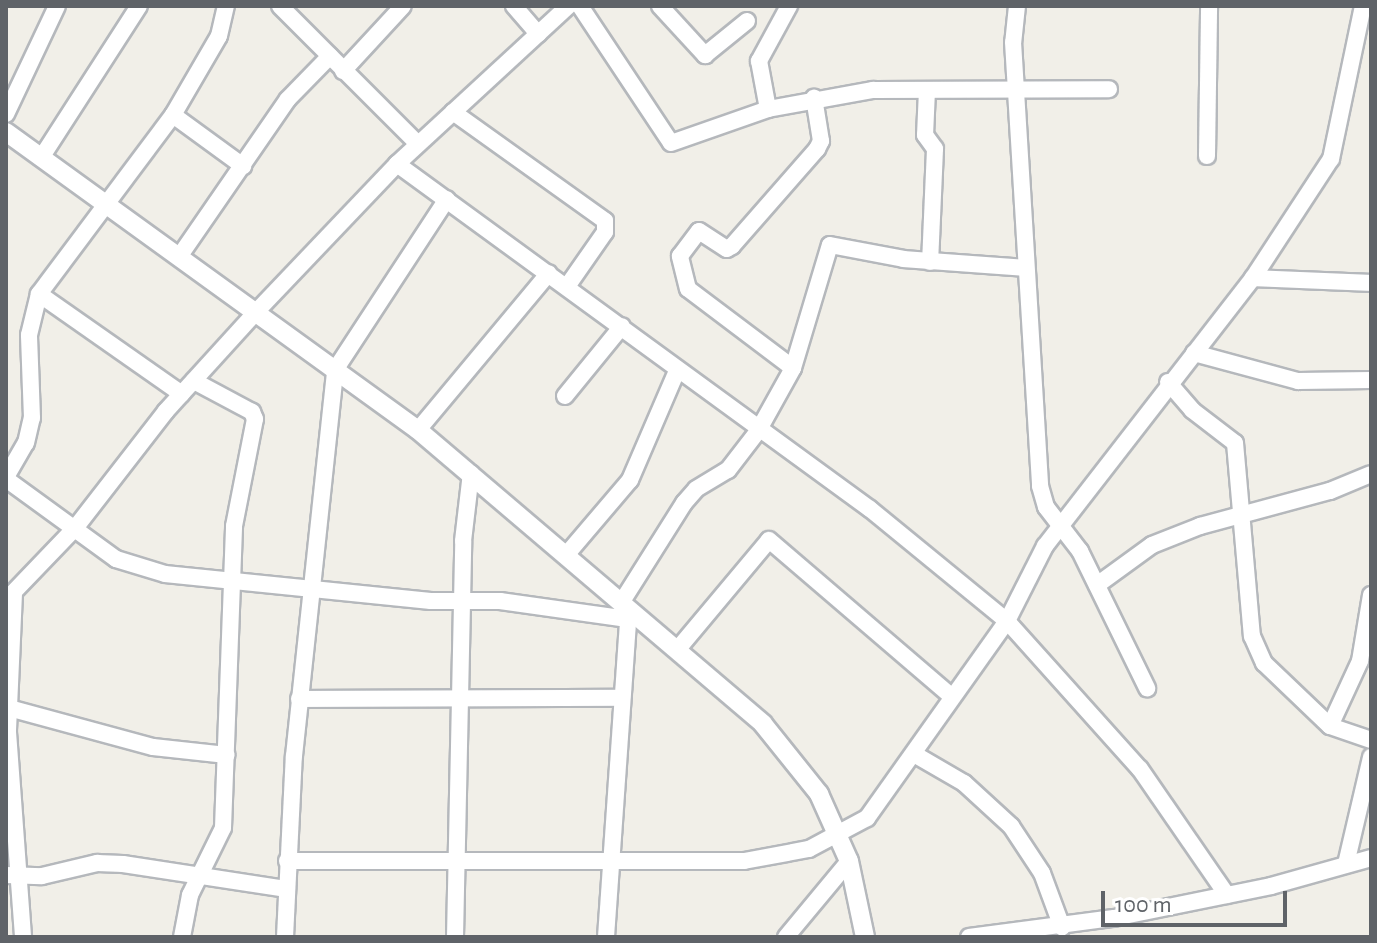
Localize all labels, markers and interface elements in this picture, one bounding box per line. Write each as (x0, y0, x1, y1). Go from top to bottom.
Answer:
scale bar (1105, 875, 1291, 925)
text: 100 m (1115, 893, 1172, 917)

